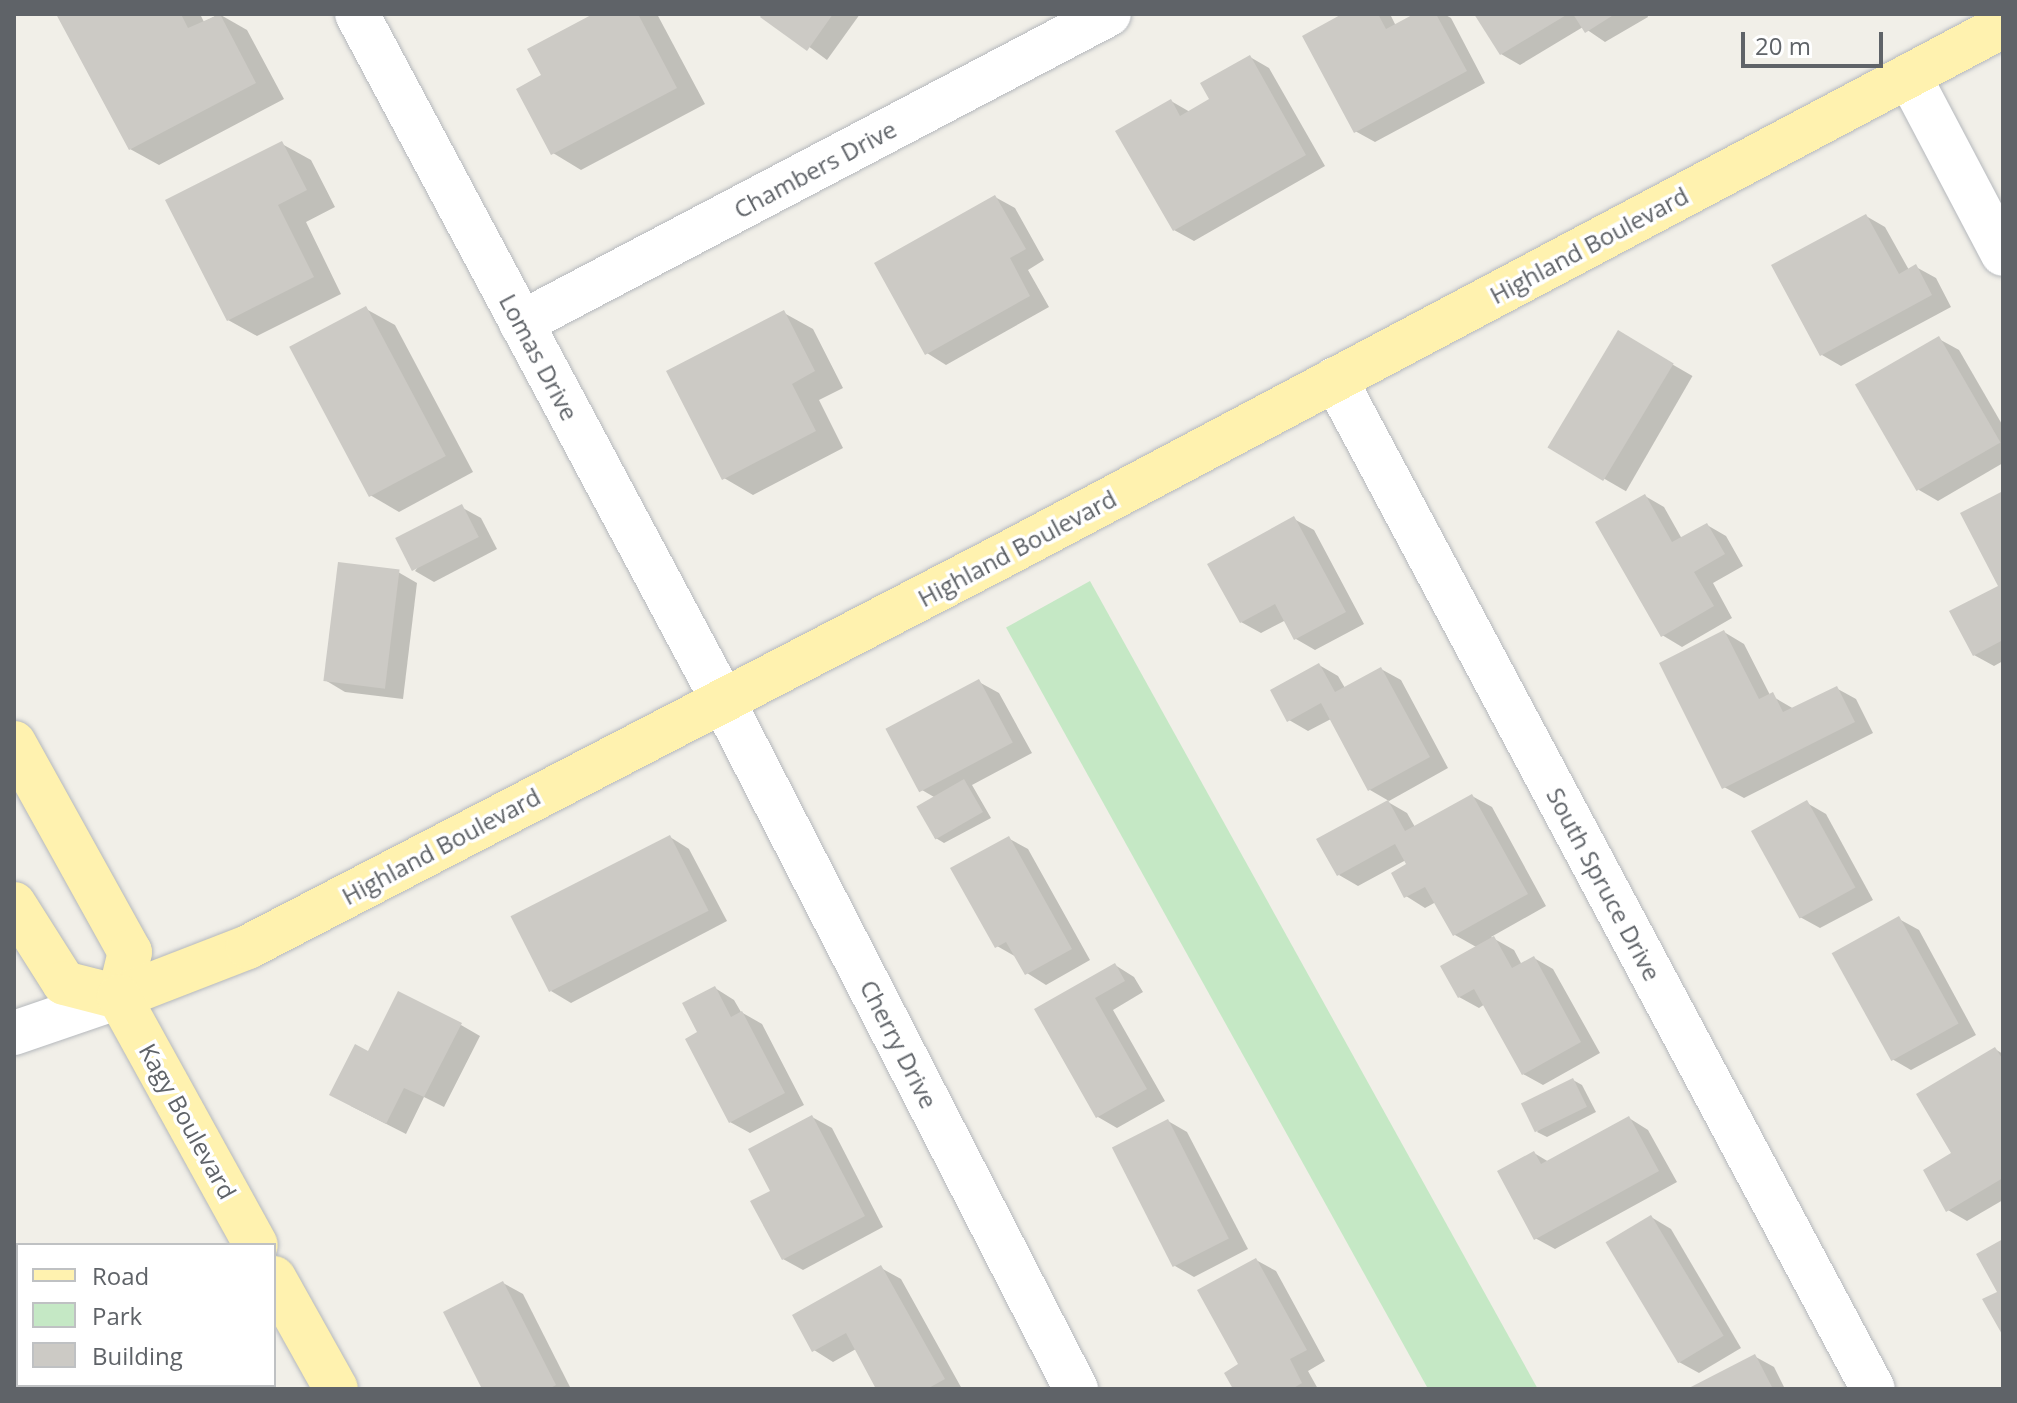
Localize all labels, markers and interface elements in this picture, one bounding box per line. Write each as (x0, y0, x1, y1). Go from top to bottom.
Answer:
scale bar (1745, 16, 1887, 66)
text: 20 m (1755, 29, 1811, 62)
street label: Chambers Drive (729, 114, 901, 224)
street label: Highland Boulevard (1485, 181, 1693, 309)
street label: Lomas Drive (494, 289, 584, 425)
street label: Highland Boulevard (913, 484, 1121, 612)
street label: Highland Boulevard (337, 782, 545, 910)
street label: South Spruce Drive (1541, 783, 1667, 985)
street label: Cherry Drive (854, 975, 944, 1113)
street label: Kagy Boulevard (133, 1038, 243, 1204)
legend (16, 1243, 276, 1387)
text: Road (92, 1259, 149, 1292)
text: Park (92, 1299, 142, 1332)
text: Building (92, 1339, 183, 1372)

